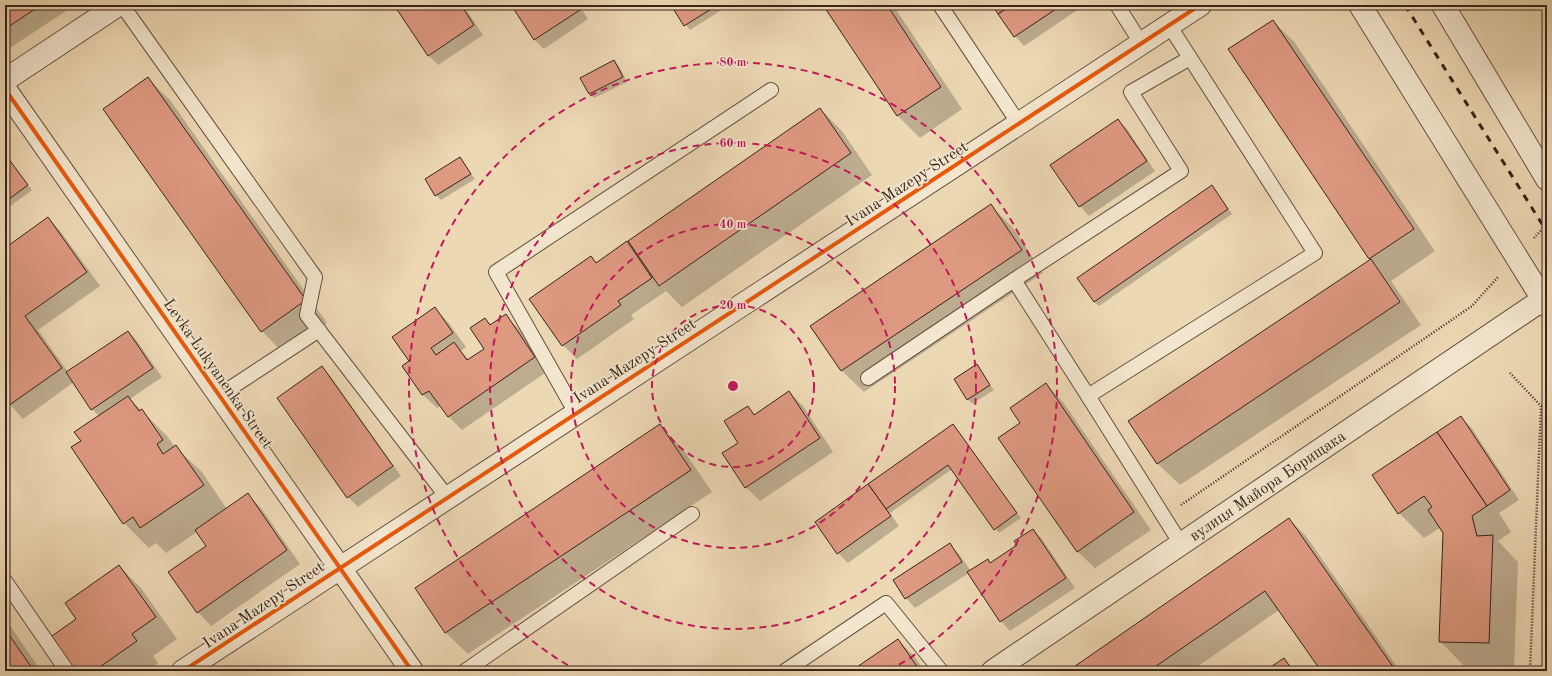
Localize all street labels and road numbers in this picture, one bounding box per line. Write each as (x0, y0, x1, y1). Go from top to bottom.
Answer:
street label: Ivana Mazepy Street (843, 139, 972, 230)
street label: Levka Lukyanenka Street (160, 296, 275, 452)
street label: Ivana Mazepy Street (571, 316, 700, 407)
street label: вулиця Майора Борищака (1187, 428, 1349, 545)
street label: Ivana Mazepy Street (201, 559, 328, 652)

